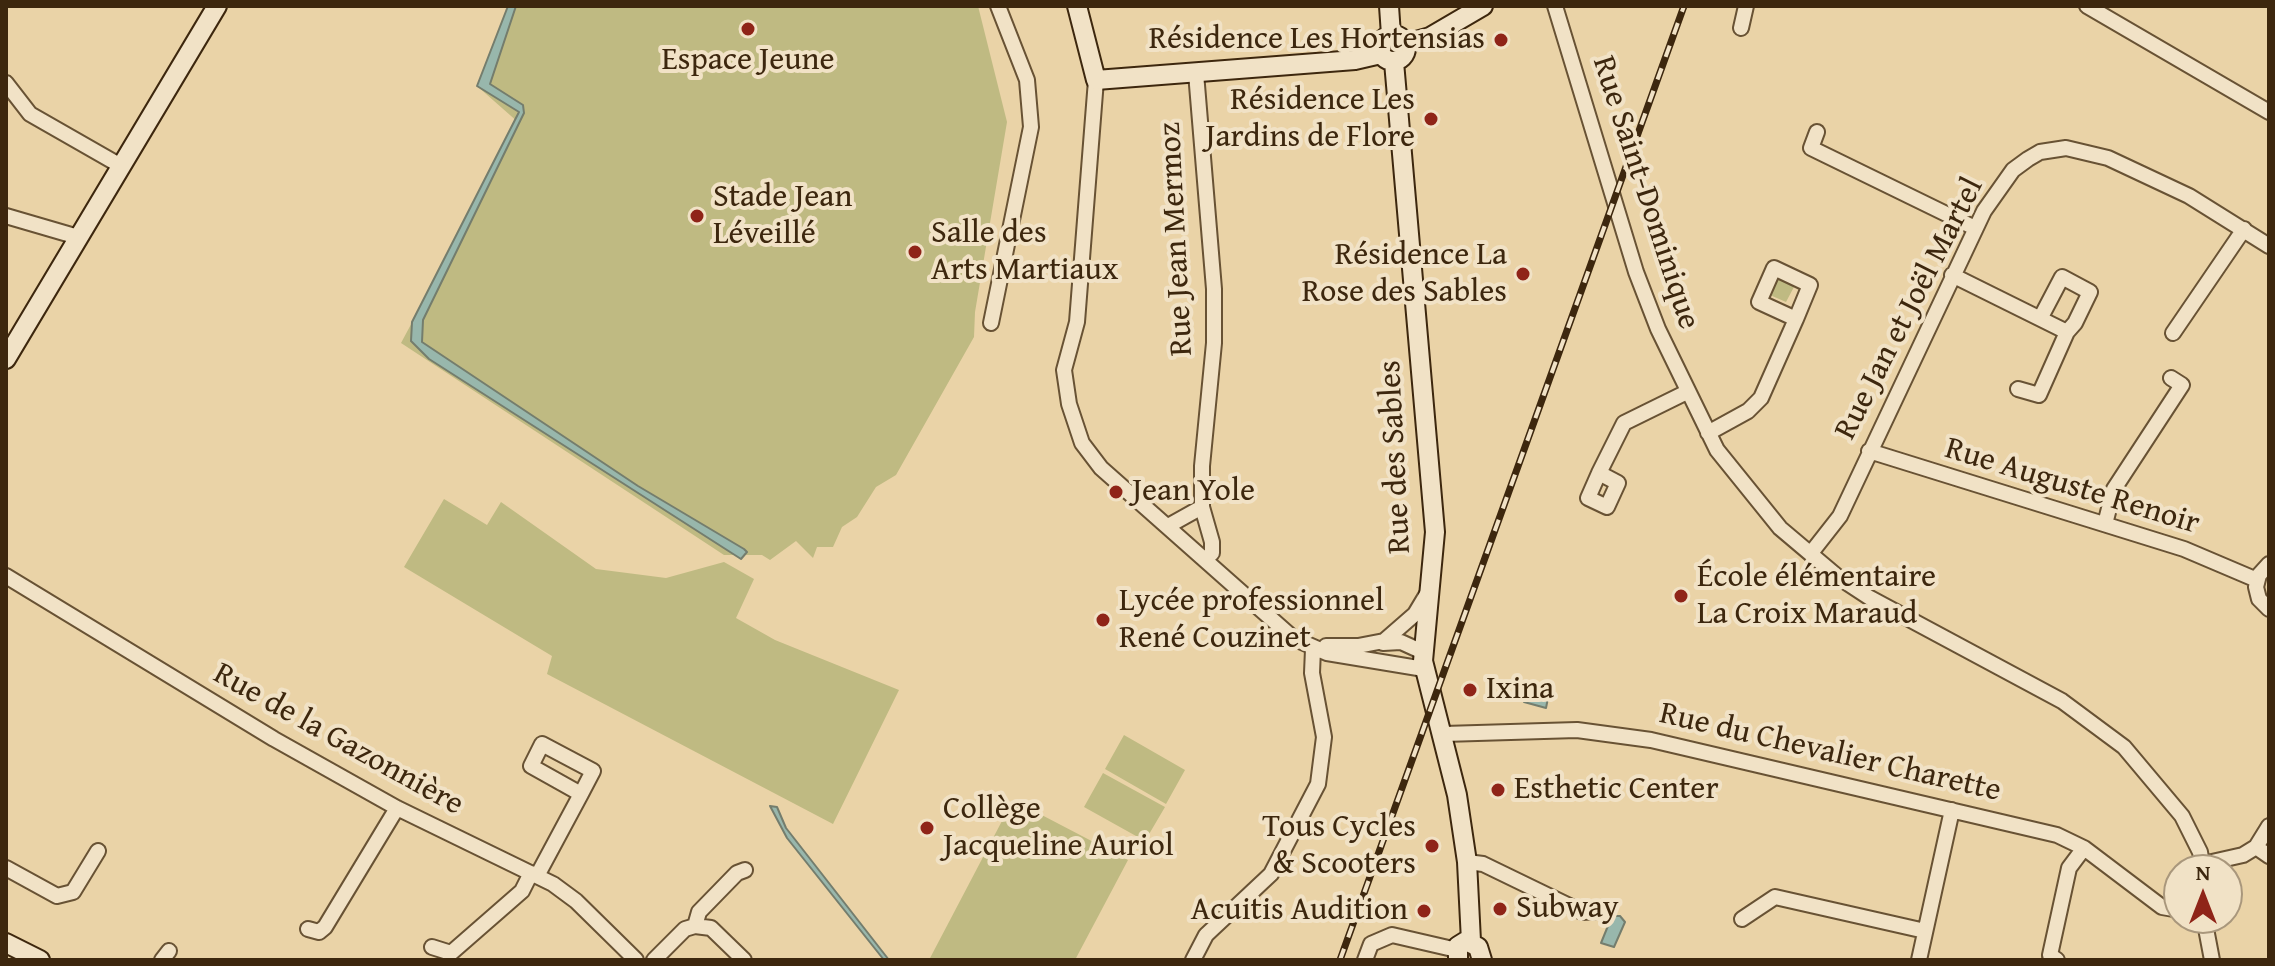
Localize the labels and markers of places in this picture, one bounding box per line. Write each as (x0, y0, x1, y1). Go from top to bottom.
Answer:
marker: Espace Jeune (739, 20, 757, 38)
place label: Résidence Les Hortensias (1149, 21, 1485, 59)
marker: Résidence Les Hortensias (1492, 31, 1510, 49)
place label: Espace Jeune (662, 42, 834, 80)
place label: Résidence Les Jardins de Flore (1205, 82, 1415, 157)
marker: Résidence Les Jardins de Flore (1422, 110, 1440, 128)
place label: Stade Jean Léveillé (713, 179, 852, 254)
marker: Stade Jean Léveillé (688, 207, 706, 225)
place label: Salle des Arts Martiaux (931, 215, 1118, 290)
place label: Résidence La Rose des Sables (1302, 237, 1507, 312)
marker: Salle des Arts Martiaux (906, 243, 924, 261)
marker: Résidence La Rose des Sables (1514, 265, 1532, 283)
place label: Jean Yole (1132, 473, 1255, 511)
marker: Jean Yole (1107, 483, 1125, 501)
place label: École élémentaire La Croix Maraud (1697, 559, 1936, 634)
place label: Lycée professionnel René Couzinet (1119, 583, 1384, 658)
marker: École élémentaire La Croix Maraud (1672, 587, 1690, 605)
marker: Lycée professionnel René Couzinet (1094, 611, 1112, 629)
place label: Ixina (1486, 671, 1554, 709)
marker: Ixina (1461, 681, 1479, 699)
place label: Esthetic Center (1514, 771, 1719, 809)
marker: Esthetic Center (1489, 781, 1507, 799)
place label: Collège Jacqueline Auriol (943, 791, 1174, 866)
place label: Tous Cycles & Scooters (1262, 809, 1416, 884)
marker: Collège Jacqueline Auriol (918, 819, 936, 837)
marker: Tous Cycles & Scooters (1423, 837, 1441, 855)
place label: Subway (1516, 890, 1619, 928)
place label: Acuitis Audition (1191, 892, 1408, 930)
marker: Subway (1491, 900, 1509, 918)
marker: Acuitis Audition (1415, 902, 1433, 920)

